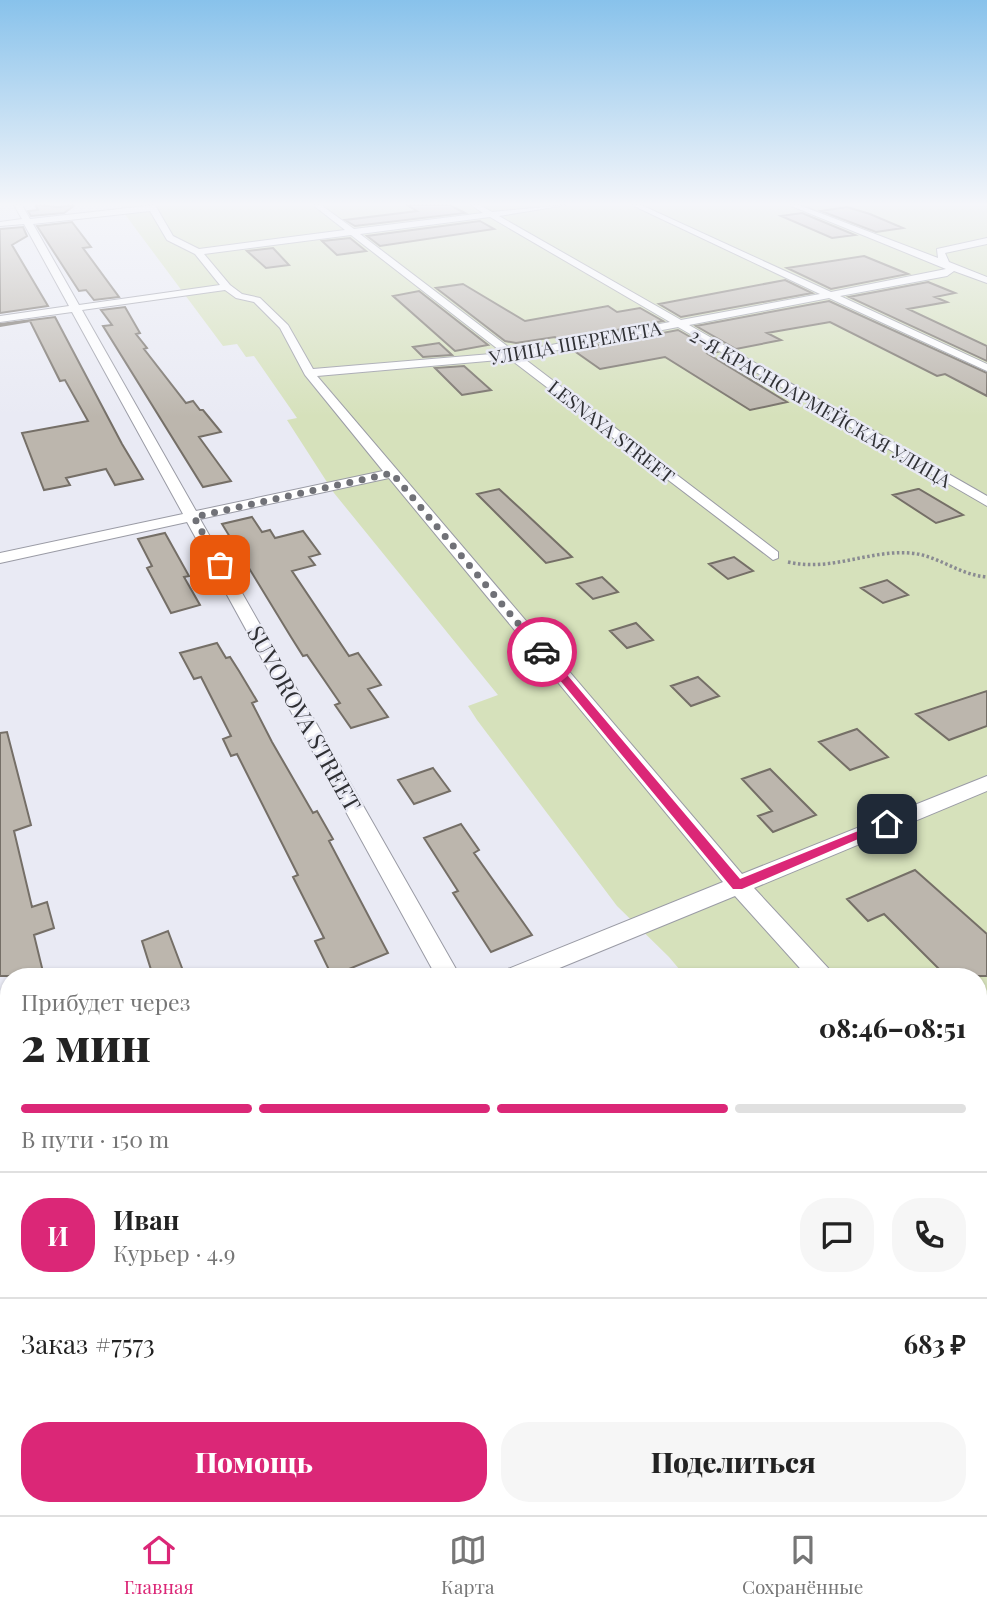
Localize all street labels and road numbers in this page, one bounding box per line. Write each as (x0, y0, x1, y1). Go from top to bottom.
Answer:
street label: УЛИЦА ШЕРЕМЕТА (486, 314, 664, 370)
street label: 2-Я КРАСНОАРМЕЙСКАЯ УЛИЦА (686, 321, 957, 493)
street label: LESNAYA STREET (543, 373, 681, 489)
street label: SUVOROVA STREET (241, 620, 369, 816)

